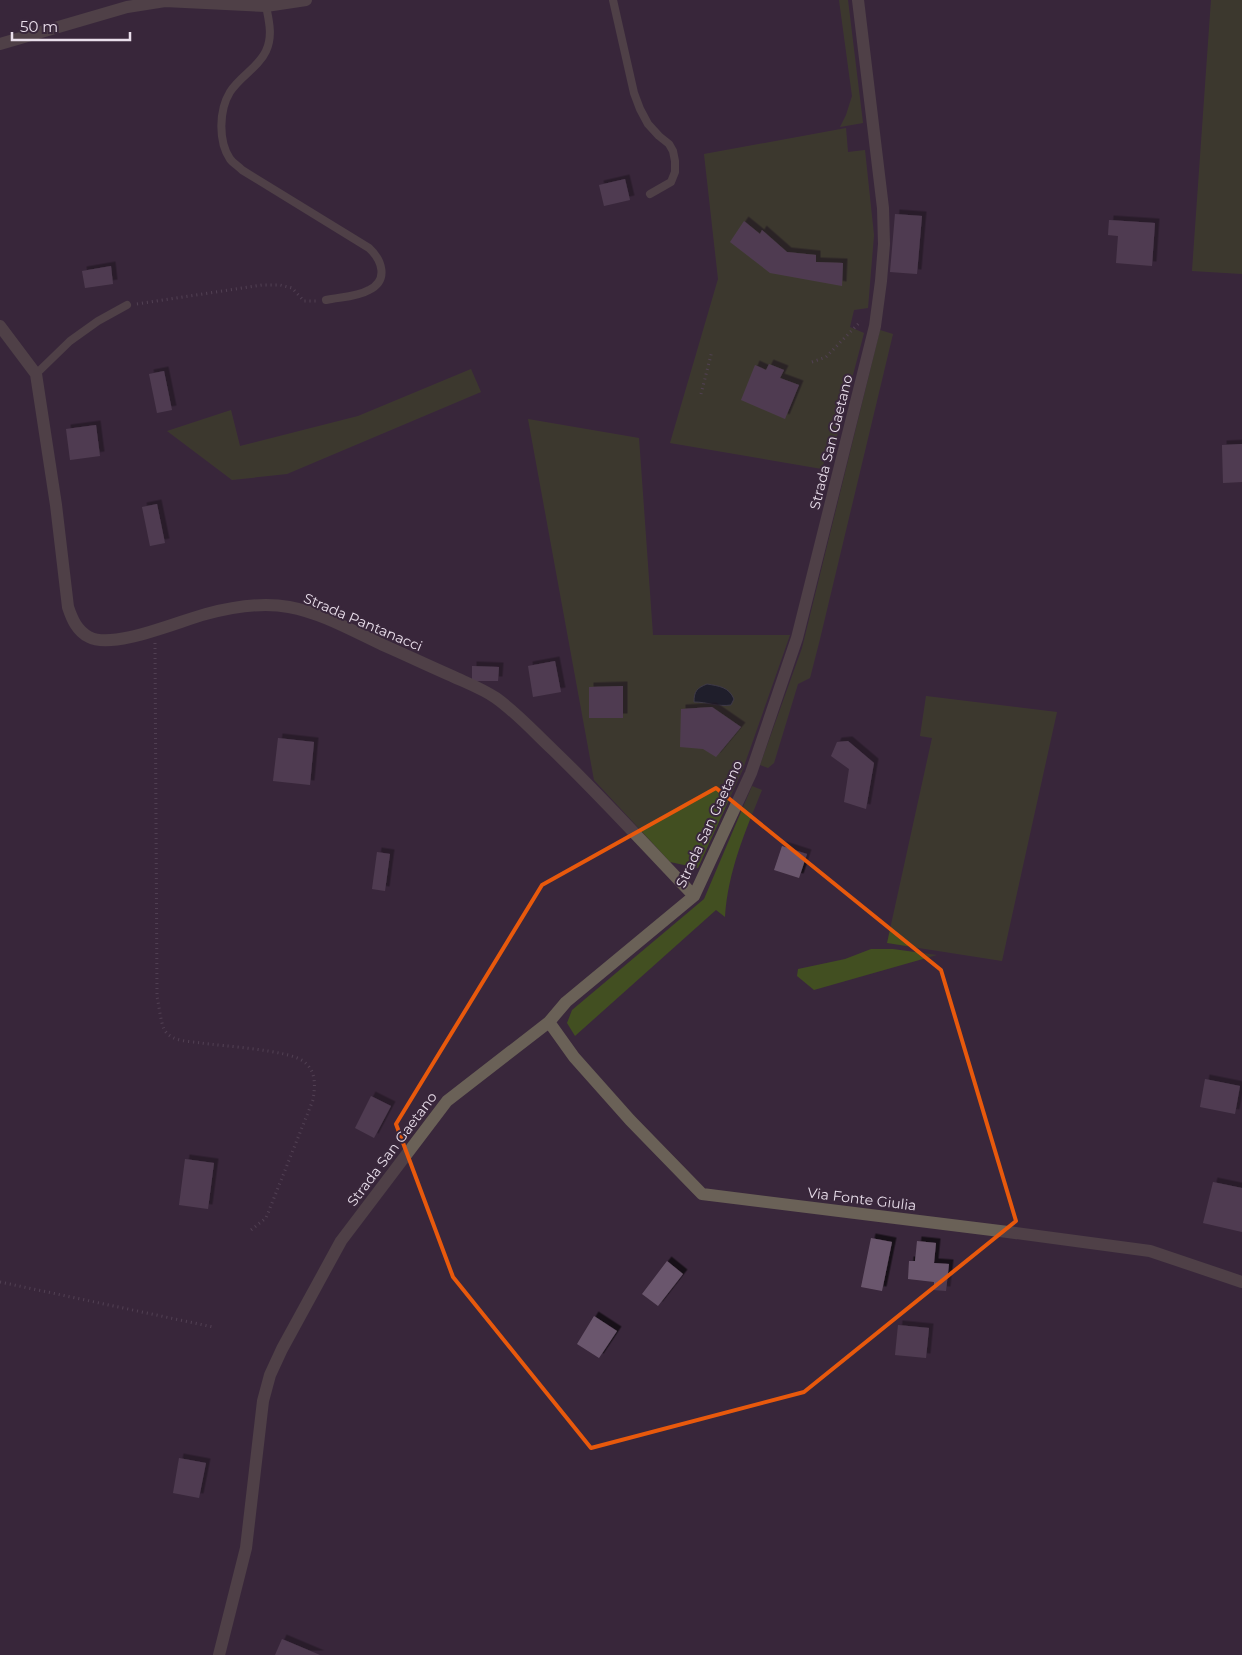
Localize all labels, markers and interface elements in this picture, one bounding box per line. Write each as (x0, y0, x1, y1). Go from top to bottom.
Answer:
scale bar (12, 10, 130, 42)
text: 50 m (20, 17, 58, 36)
street label: Strada San Gaetano (806, 372, 857, 511)
street label: Strada Pantanacci (301, 589, 425, 655)
street label: Strada San Gaetano (672, 757, 747, 891)
street label: Strada San Gaetano (343, 1088, 441, 1210)
street label: Via Fonte Giulia (807, 1183, 917, 1215)

